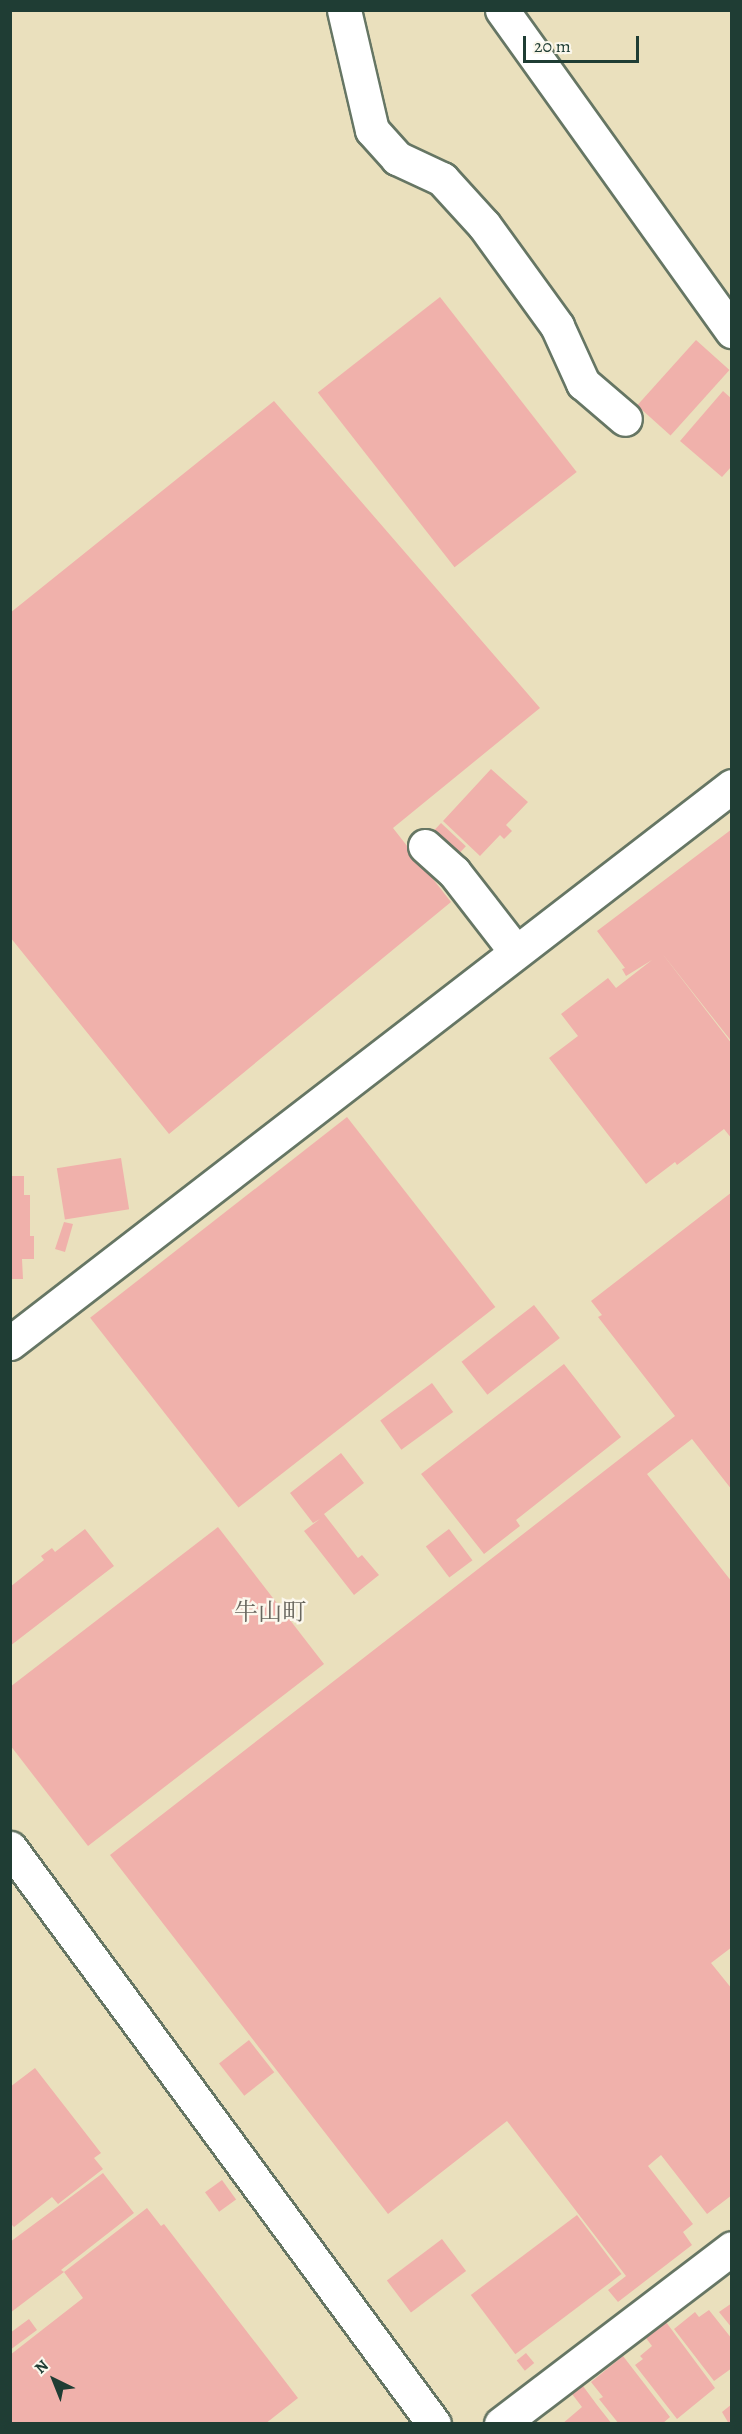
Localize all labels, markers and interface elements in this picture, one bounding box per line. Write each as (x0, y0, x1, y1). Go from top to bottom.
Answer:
scale bar (526, 24, 642, 62)
text: 20 m (534, 34, 571, 58)
district label: 牛山町 (234, 1599, 306, 1627)
north arrow (24, 2350, 84, 2410)
text: N (30, 2355, 53, 2379)

